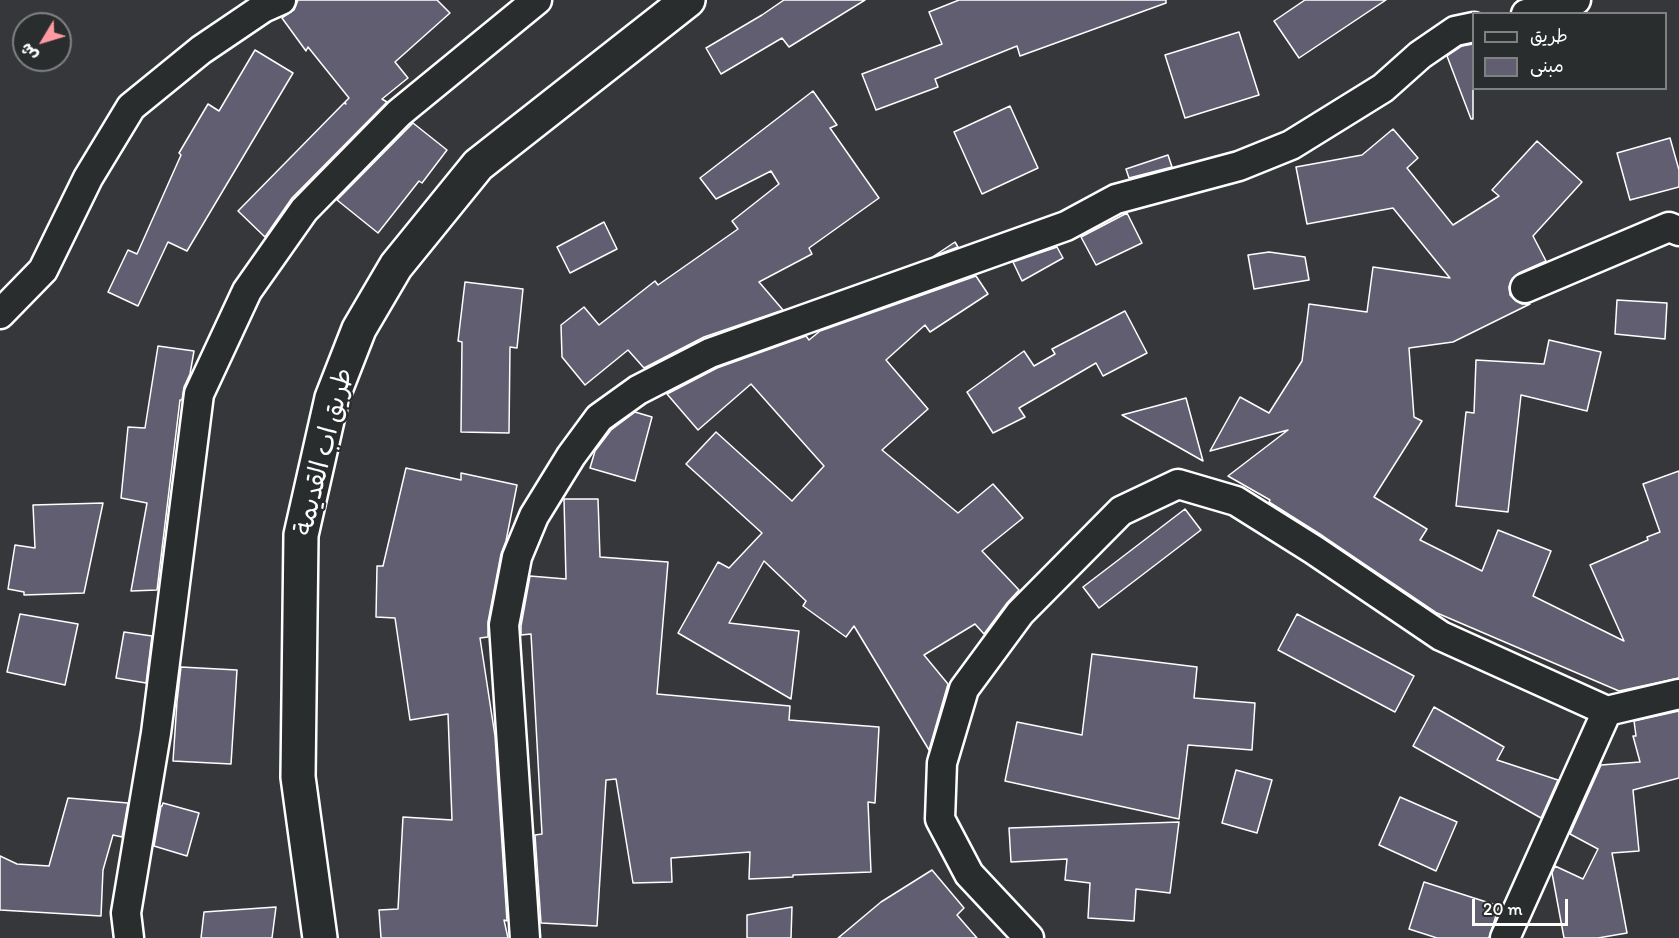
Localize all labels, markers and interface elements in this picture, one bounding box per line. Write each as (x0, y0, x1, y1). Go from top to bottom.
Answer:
north arrow (12, 12, 72, 72)
legend (1472, 12, 1667, 90)
text: طريق (1530, 25, 1568, 47)
text: ش (16, 39, 42, 65)
text: مبنى (1530, 55, 1564, 77)
street label: طريق اب القديمة (289, 365, 361, 539)
scale bar (1475, 887, 1571, 925)
text: 20 m (1483, 898, 1523, 920)

